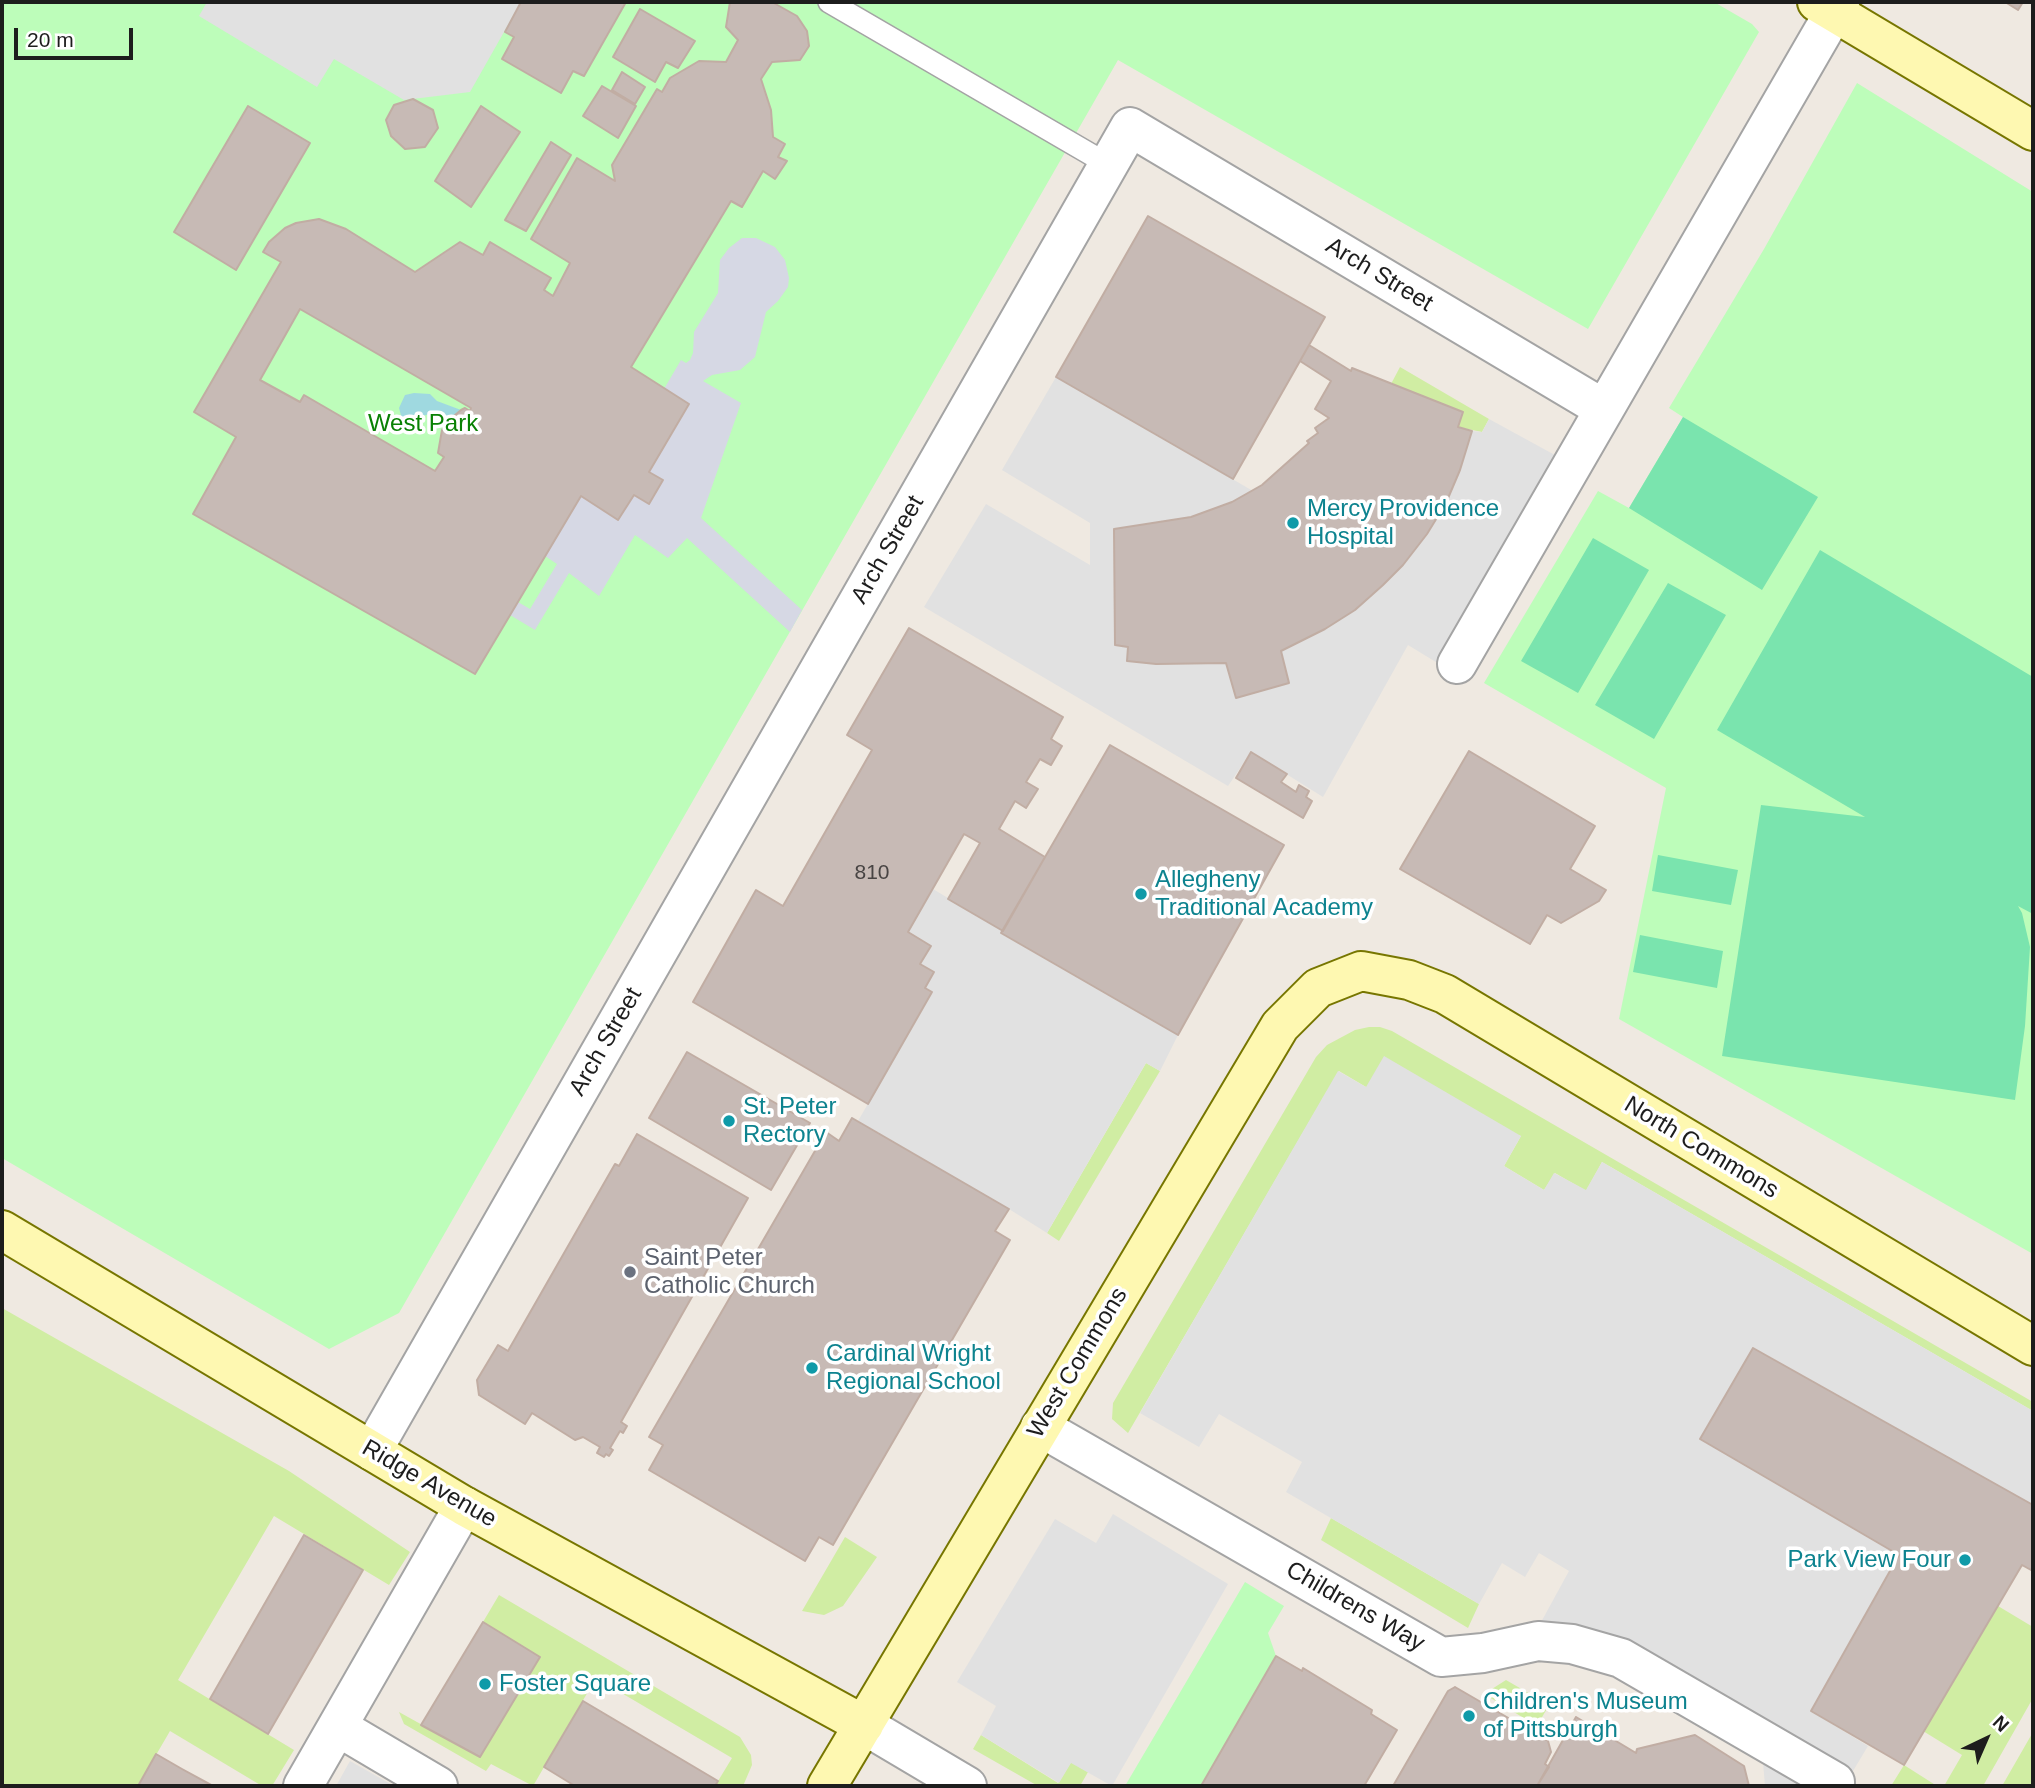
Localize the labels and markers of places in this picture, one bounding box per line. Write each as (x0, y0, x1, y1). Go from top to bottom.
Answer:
place label: Mercy Providence Hospital (1307, 495, 1499, 551)
marker: Mercy Providence Hospital (1285, 515, 1301, 531)
place label: Allegheny Traditional Academy (1155, 866, 1373, 922)
marker: Allegheny Traditional Academy (1133, 886, 1149, 902)
place label: St. Peter Rectory (743, 1093, 836, 1149)
marker: St. Peter Rectory (721, 1113, 737, 1129)
place label: Saint Peter Catholic Church (644, 1244, 815, 1300)
marker: Saint Peter Catholic Church (622, 1264, 638, 1280)
place label: Cardinal Wright Regional School (826, 1340, 1001, 1396)
marker: Cardinal Wright Regional School (804, 1360, 820, 1376)
place label: Park View Four (1787, 1546, 1951, 1574)
marker: Park View Four (1957, 1552, 1973, 1568)
place label: Foster Square (499, 1670, 651, 1698)
marker: Foster Square (477, 1676, 493, 1692)
place label: Children's Museum of Pittsburgh (1483, 1688, 1688, 1744)
marker: Children's Museum of Pittsburgh (1461, 1708, 1477, 1724)

